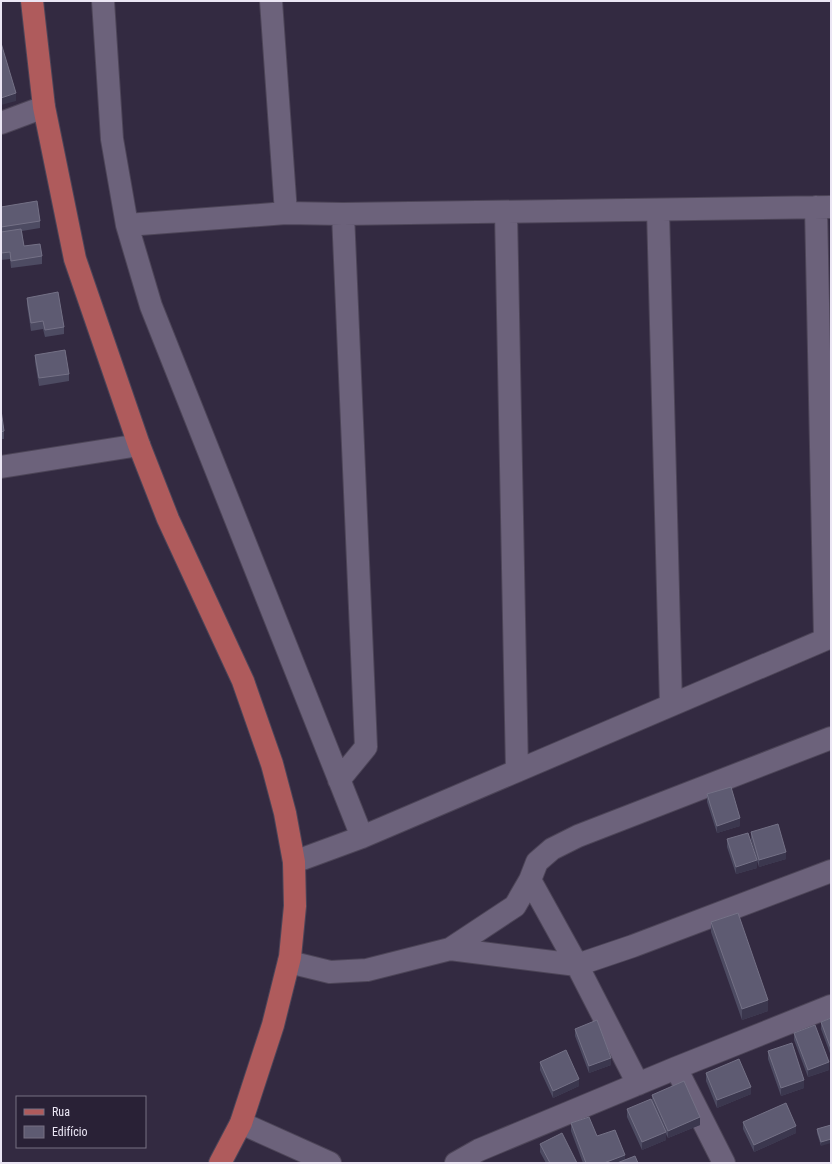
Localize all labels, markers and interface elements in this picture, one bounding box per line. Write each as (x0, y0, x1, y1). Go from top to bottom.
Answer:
legend (16, 1096, 146, 1148)
text: Rua (52, 1105, 70, 1119)
text: Edifício (52, 1125, 88, 1139)

